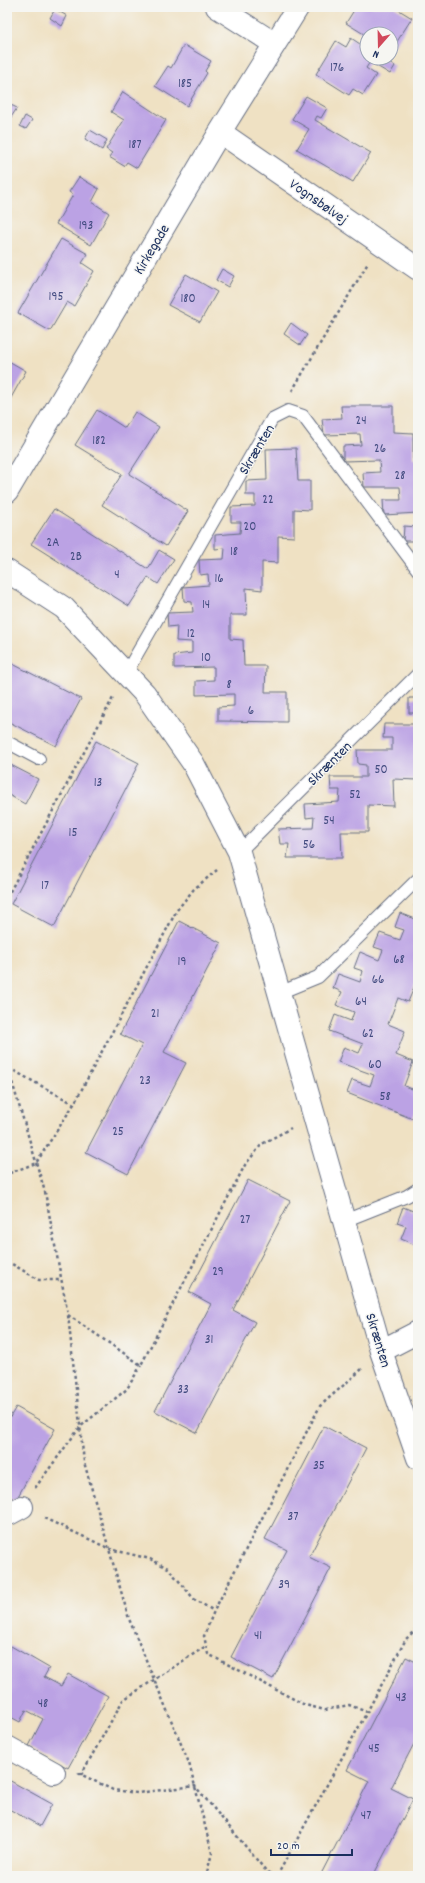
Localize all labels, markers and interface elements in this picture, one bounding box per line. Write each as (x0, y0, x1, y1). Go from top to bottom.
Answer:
north arrow (359, 26, 399, 66)
text: N (370, 45, 382, 62)
house number: 176 (330, 59, 344, 78)
house number: 185 (178, 75, 192, 94)
house number: 187 (128, 136, 142, 155)
street label: Vognsbølvej (284, 174, 352, 231)
house number: 193 (79, 217, 93, 236)
street label: Kirkegade (129, 220, 177, 279)
house number: 195 (49, 288, 63, 307)
house number: 180 (180, 290, 196, 309)
house number: 24 (355, 412, 367, 431)
street label: Skrænten (234, 420, 282, 480)
house number: 182 (92, 432, 106, 451)
house number: 26 (374, 440, 386, 459)
house number: 28 (395, 467, 405, 486)
house number: 22 (262, 491, 274, 510)
house number: 20 (244, 518, 256, 537)
house number: 2A (47, 534, 59, 553)
house number: 18 (230, 543, 238, 562)
house number: 2B (70, 548, 82, 567)
house number: 4 (114, 566, 120, 585)
house number: 16 (214, 570, 224, 589)
house number: 14 (202, 596, 210, 615)
house number: 12 (187, 625, 195, 644)
house number: 10 (201, 649, 211, 668)
house number: 8 (226, 676, 232, 695)
house number: 6 (248, 702, 254, 721)
street label: Skrænten (303, 737, 358, 792)
house number: 50 (374, 761, 388, 780)
house number: 13 (94, 774, 102, 793)
house number: 52 (349, 786, 361, 805)
house number: 54 (323, 812, 335, 831)
house number: 15 (69, 824, 77, 843)
house number: 56 (303, 836, 315, 855)
house number: 17 (41, 877, 49, 896)
house number: 68 (393, 951, 405, 970)
house number: 19 (178, 953, 186, 972)
house number: 66 (372, 971, 384, 990)
house number: 64 (355, 993, 367, 1012)
house number: 21 (151, 1005, 159, 1024)
house number: 62 (362, 1025, 374, 1044)
house number: 60 (368, 1056, 382, 1075)
house number: 23 (139, 1072, 151, 1091)
house number: 58 (379, 1088, 391, 1107)
house number: 25 (112, 1123, 124, 1142)
house number: 27 (240, 1211, 250, 1230)
house number: 29 (212, 1263, 224, 1282)
street label: Skrænten (358, 1311, 396, 1370)
house number: 31 (205, 1331, 213, 1350)
house number: 33 (177, 1381, 189, 1400)
house number: 35 (313, 1457, 325, 1476)
house number: 37 (288, 1508, 298, 1527)
house number: 39 (278, 1576, 290, 1595)
house number: 41 (254, 1627, 262, 1646)
house number: 43 (395, 1689, 407, 1708)
house number: 48 (38, 1695, 48, 1714)
house number: 45 (368, 1740, 380, 1759)
house number: 47 (361, 1807, 371, 1826)
scale bar (271, 1831, 352, 1857)
text: 20 m (277, 1838, 300, 1855)

